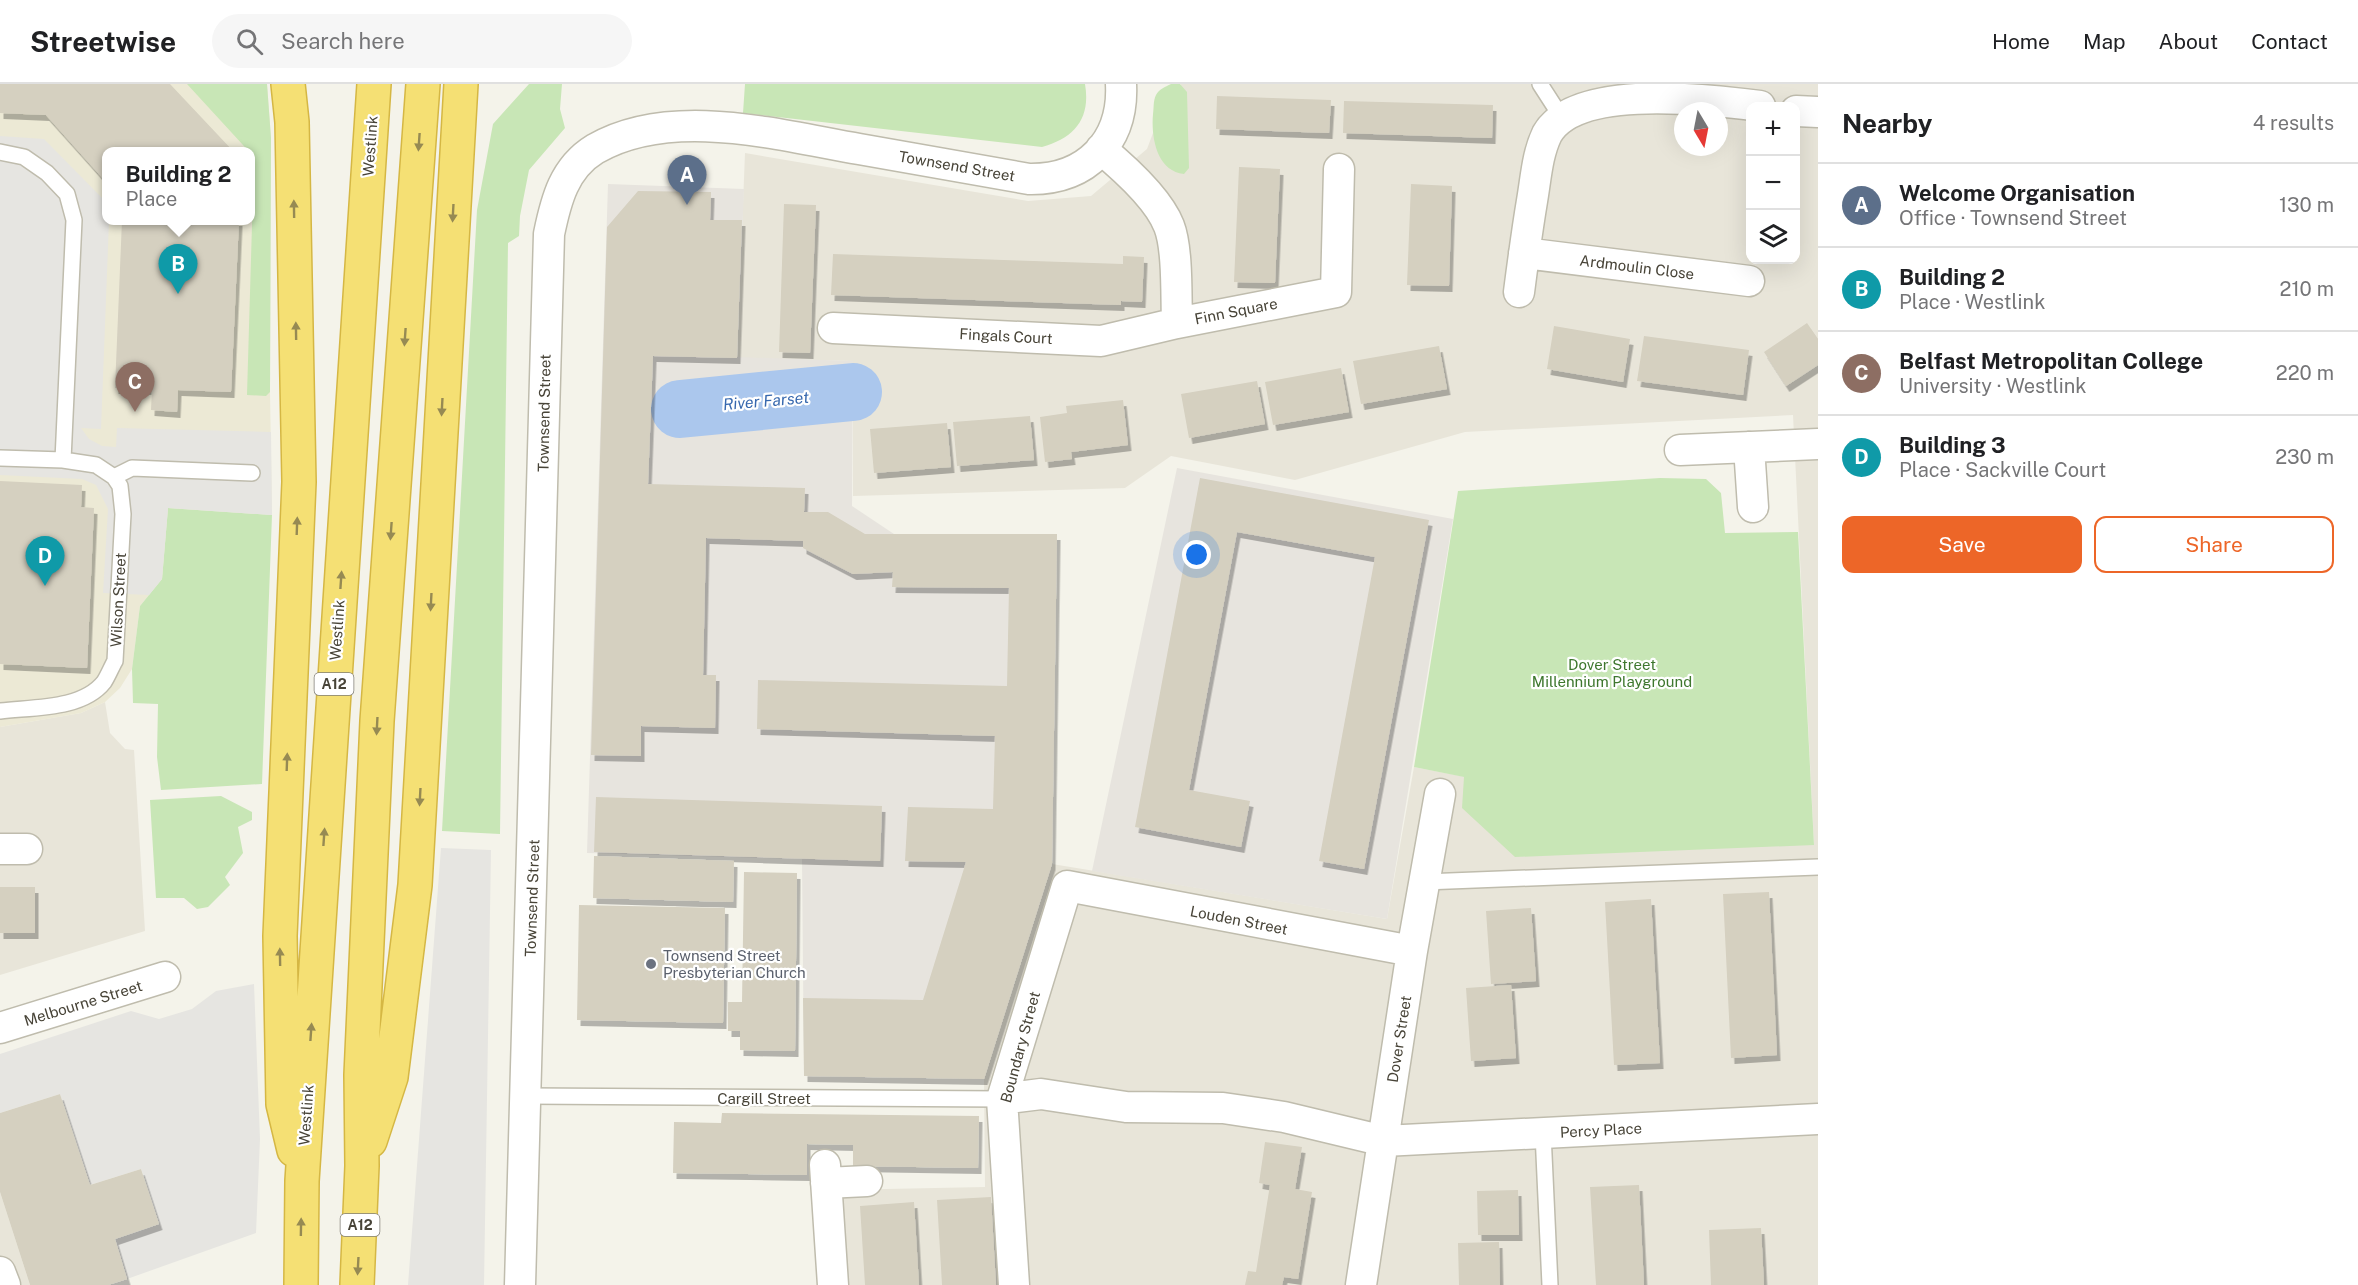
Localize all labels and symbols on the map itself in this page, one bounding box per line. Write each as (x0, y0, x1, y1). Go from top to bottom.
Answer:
north arrow (1674, 102, 1728, 156)
street label: Westlink (359, 115, 381, 177)
one-way arrow (414, 133, 423, 152)
street label: Townsend Street (898, 147, 1017, 185)
pin: A (668, 156, 706, 205)
one-way arrow (289, 199, 299, 218)
one-way arrow (449, 203, 458, 222)
pin: B (158, 244, 198, 294)
street label: Ardmoulin Close (1579, 252, 1695, 282)
street label: Finn Square (1193, 295, 1279, 327)
one-way arrow (291, 321, 301, 340)
street label: Fingals Court (959, 325, 1053, 347)
one-way arrow (400, 327, 410, 346)
street label: Townsend Street (534, 354, 554, 472)
pin: C (116, 362, 154, 412)
water label: River Farset (722, 388, 810, 414)
one-way arrow (438, 398, 447, 417)
one-way arrow (292, 516, 301, 535)
one-way arrow (386, 522, 396, 541)
pin: D (26, 536, 64, 586)
your location (1182, 540, 1211, 569)
street label: Wilson Street (107, 552, 129, 648)
one-way arrow (336, 570, 345, 589)
one-way arrow (427, 592, 436, 611)
street label: Westlink (326, 599, 348, 661)
park label: Dover Street Millennium Playground (1532, 656, 1692, 690)
road number: A12 (314, 673, 354, 695)
one-way arrow (373, 716, 382, 735)
one-way arrow (282, 753, 291, 772)
one-way arrow (415, 787, 425, 806)
one-way arrow (319, 828, 329, 847)
street label: Townsend Street (521, 839, 543, 957)
street label: Louden Street (1189, 902, 1289, 938)
place label: Townsend Street Presbyterian Church (663, 947, 806, 981)
one-way arrow (275, 948, 285, 967)
marker: Townsend Street Presbyterian Church (644, 957, 658, 971)
street label: Melbourne Street (22, 977, 144, 1029)
street label: Boundary Street (997, 989, 1043, 1105)
street label: Dover Street (1384, 994, 1414, 1084)
one-way arrow (307, 1022, 316, 1041)
street label: Westlink (295, 1084, 317, 1146)
street label: Cargill Street (717, 1090, 811, 1107)
street label: Percy Place (1559, 1119, 1643, 1141)
road number: A12 (340, 1214, 380, 1236)
one-way arrow (296, 1217, 306, 1236)
one-way arrow (353, 1257, 362, 1276)

